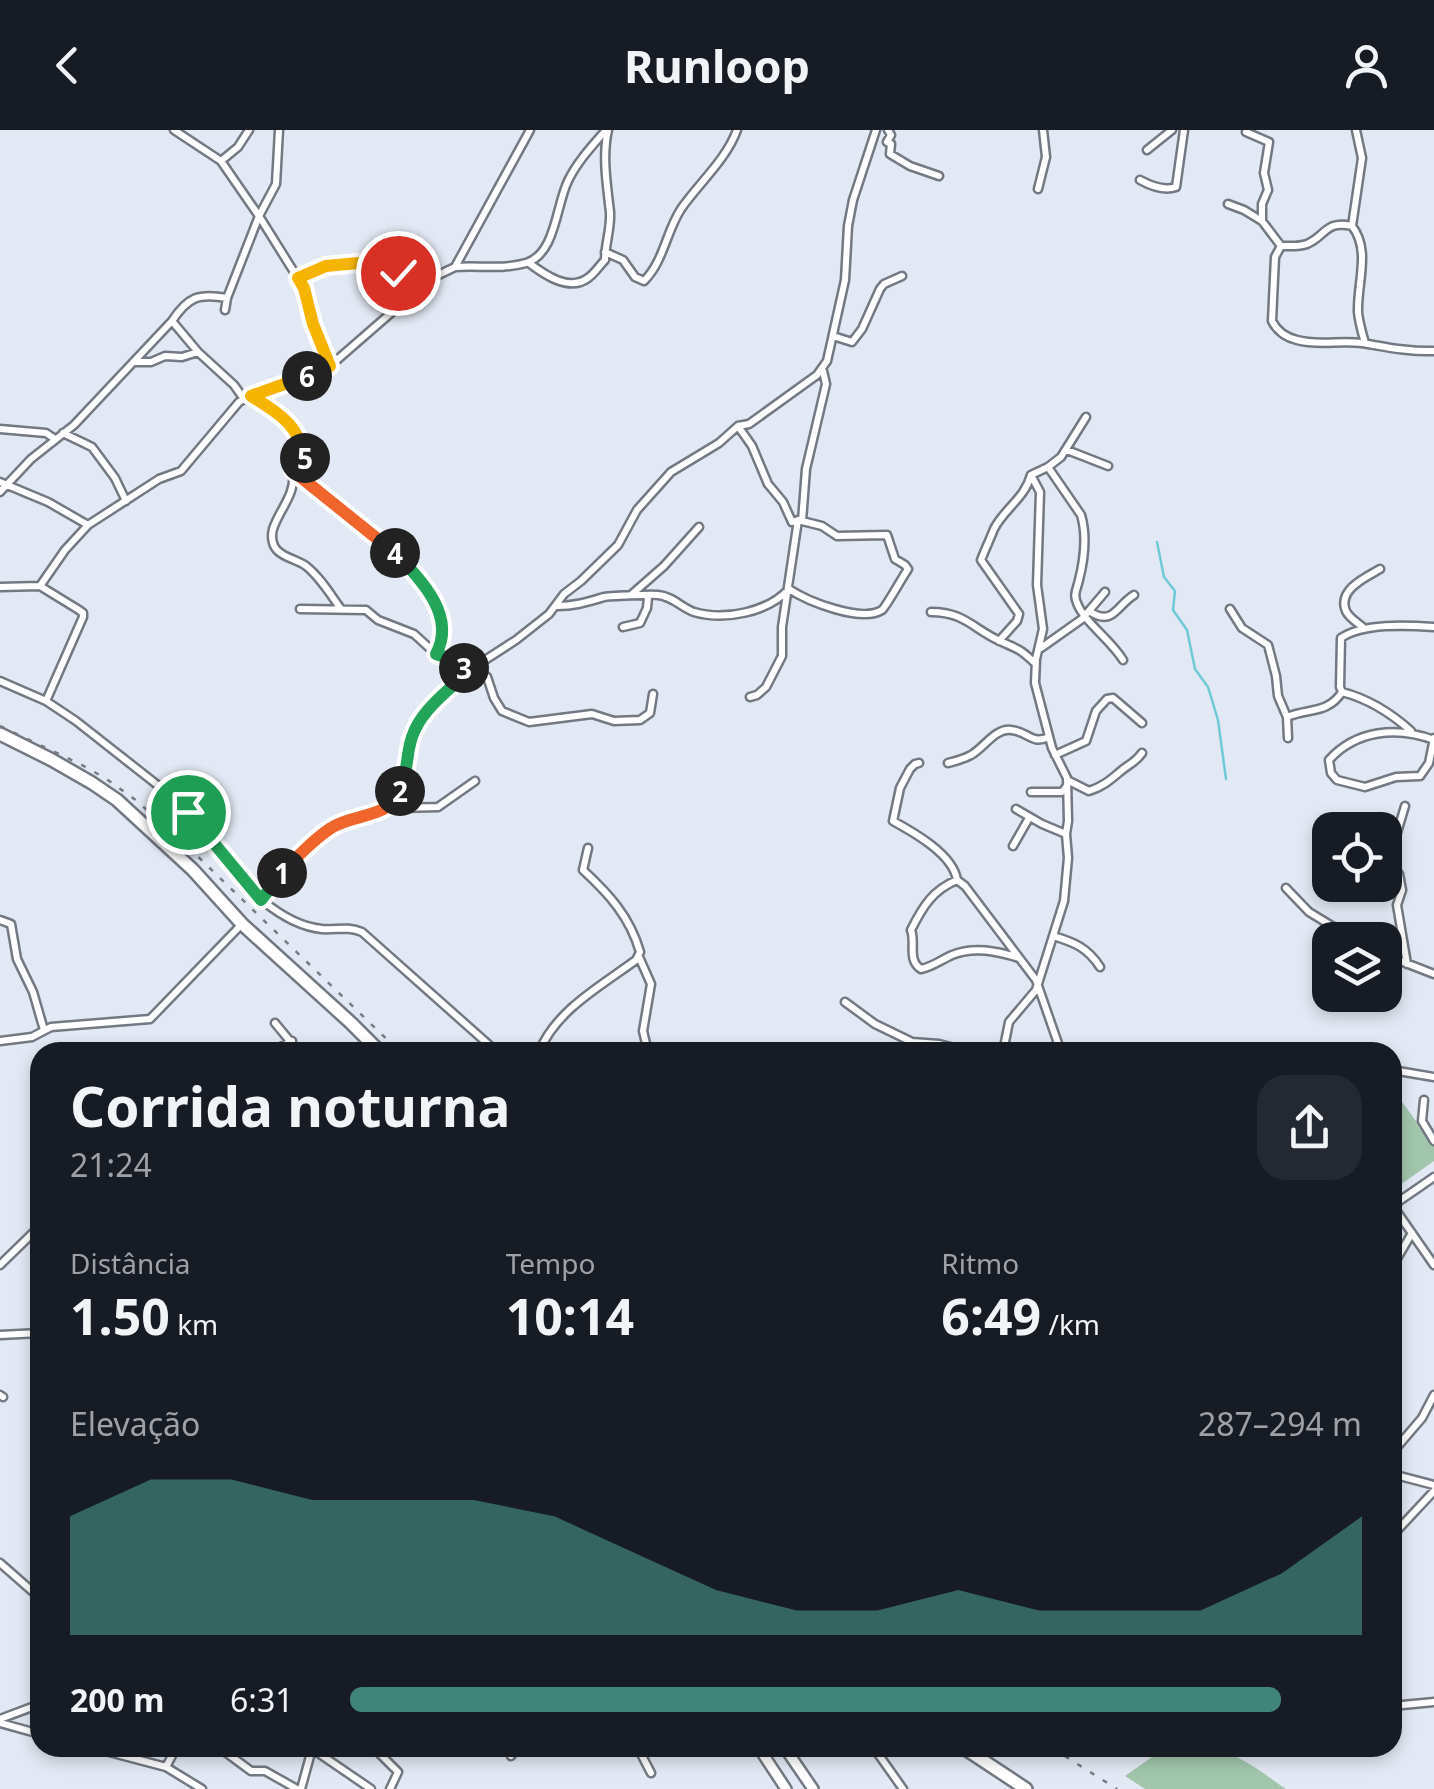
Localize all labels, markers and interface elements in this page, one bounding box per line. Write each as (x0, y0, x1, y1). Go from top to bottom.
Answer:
text: Runloop (624, 35, 810, 96)
icon: back (40, 38, 95, 93)
icon: person (1339, 38, 1394, 93)
pin (356, 231, 441, 316)
icon: check (371, 246, 426, 301)
pin: 6 (282, 351, 332, 401)
text: 6 (299, 357, 315, 395)
pin: 5 (280, 433, 330, 483)
text: 5 (297, 439, 313, 477)
pin: 4 (370, 528, 420, 578)
text: 4 (387, 534, 403, 572)
pin: 3 (439, 643, 489, 693)
text: 3 (456, 649, 472, 687)
pin: 2 (375, 766, 425, 816)
pin (146, 770, 231, 855)
text: 2 (392, 772, 408, 810)
icon: arrive (161, 785, 216, 840)
map controls (1312, 812, 1402, 1012)
button: locate (1312, 812, 1402, 902)
pin: 1 (257, 848, 307, 898)
text: 1 (274, 854, 290, 892)
button: layers (1312, 922, 1402, 1012)
text: Corrida noturna (70, 1068, 510, 1143)
button: share (1257, 1075, 1362, 1180)
text: 21:24 (70, 1143, 152, 1186)
text: Distância (70, 1244, 191, 1282)
text: Tempo (506, 1244, 595, 1282)
text: Ritmo (941, 1244, 1019, 1282)
text: 1.50 (70, 1282, 170, 1350)
text: 10:14 (506, 1282, 634, 1350)
text: 6:49 (941, 1282, 1041, 1350)
text: km (170, 1305, 218, 1343)
text: /km (1041, 1305, 1100, 1343)
text: Elevação (70, 1402, 200, 1445)
text: 287–294 m (1198, 1402, 1362, 1445)
text: 200 m (70, 1678, 164, 1721)
text: 6:31 (230, 1678, 294, 1721)

